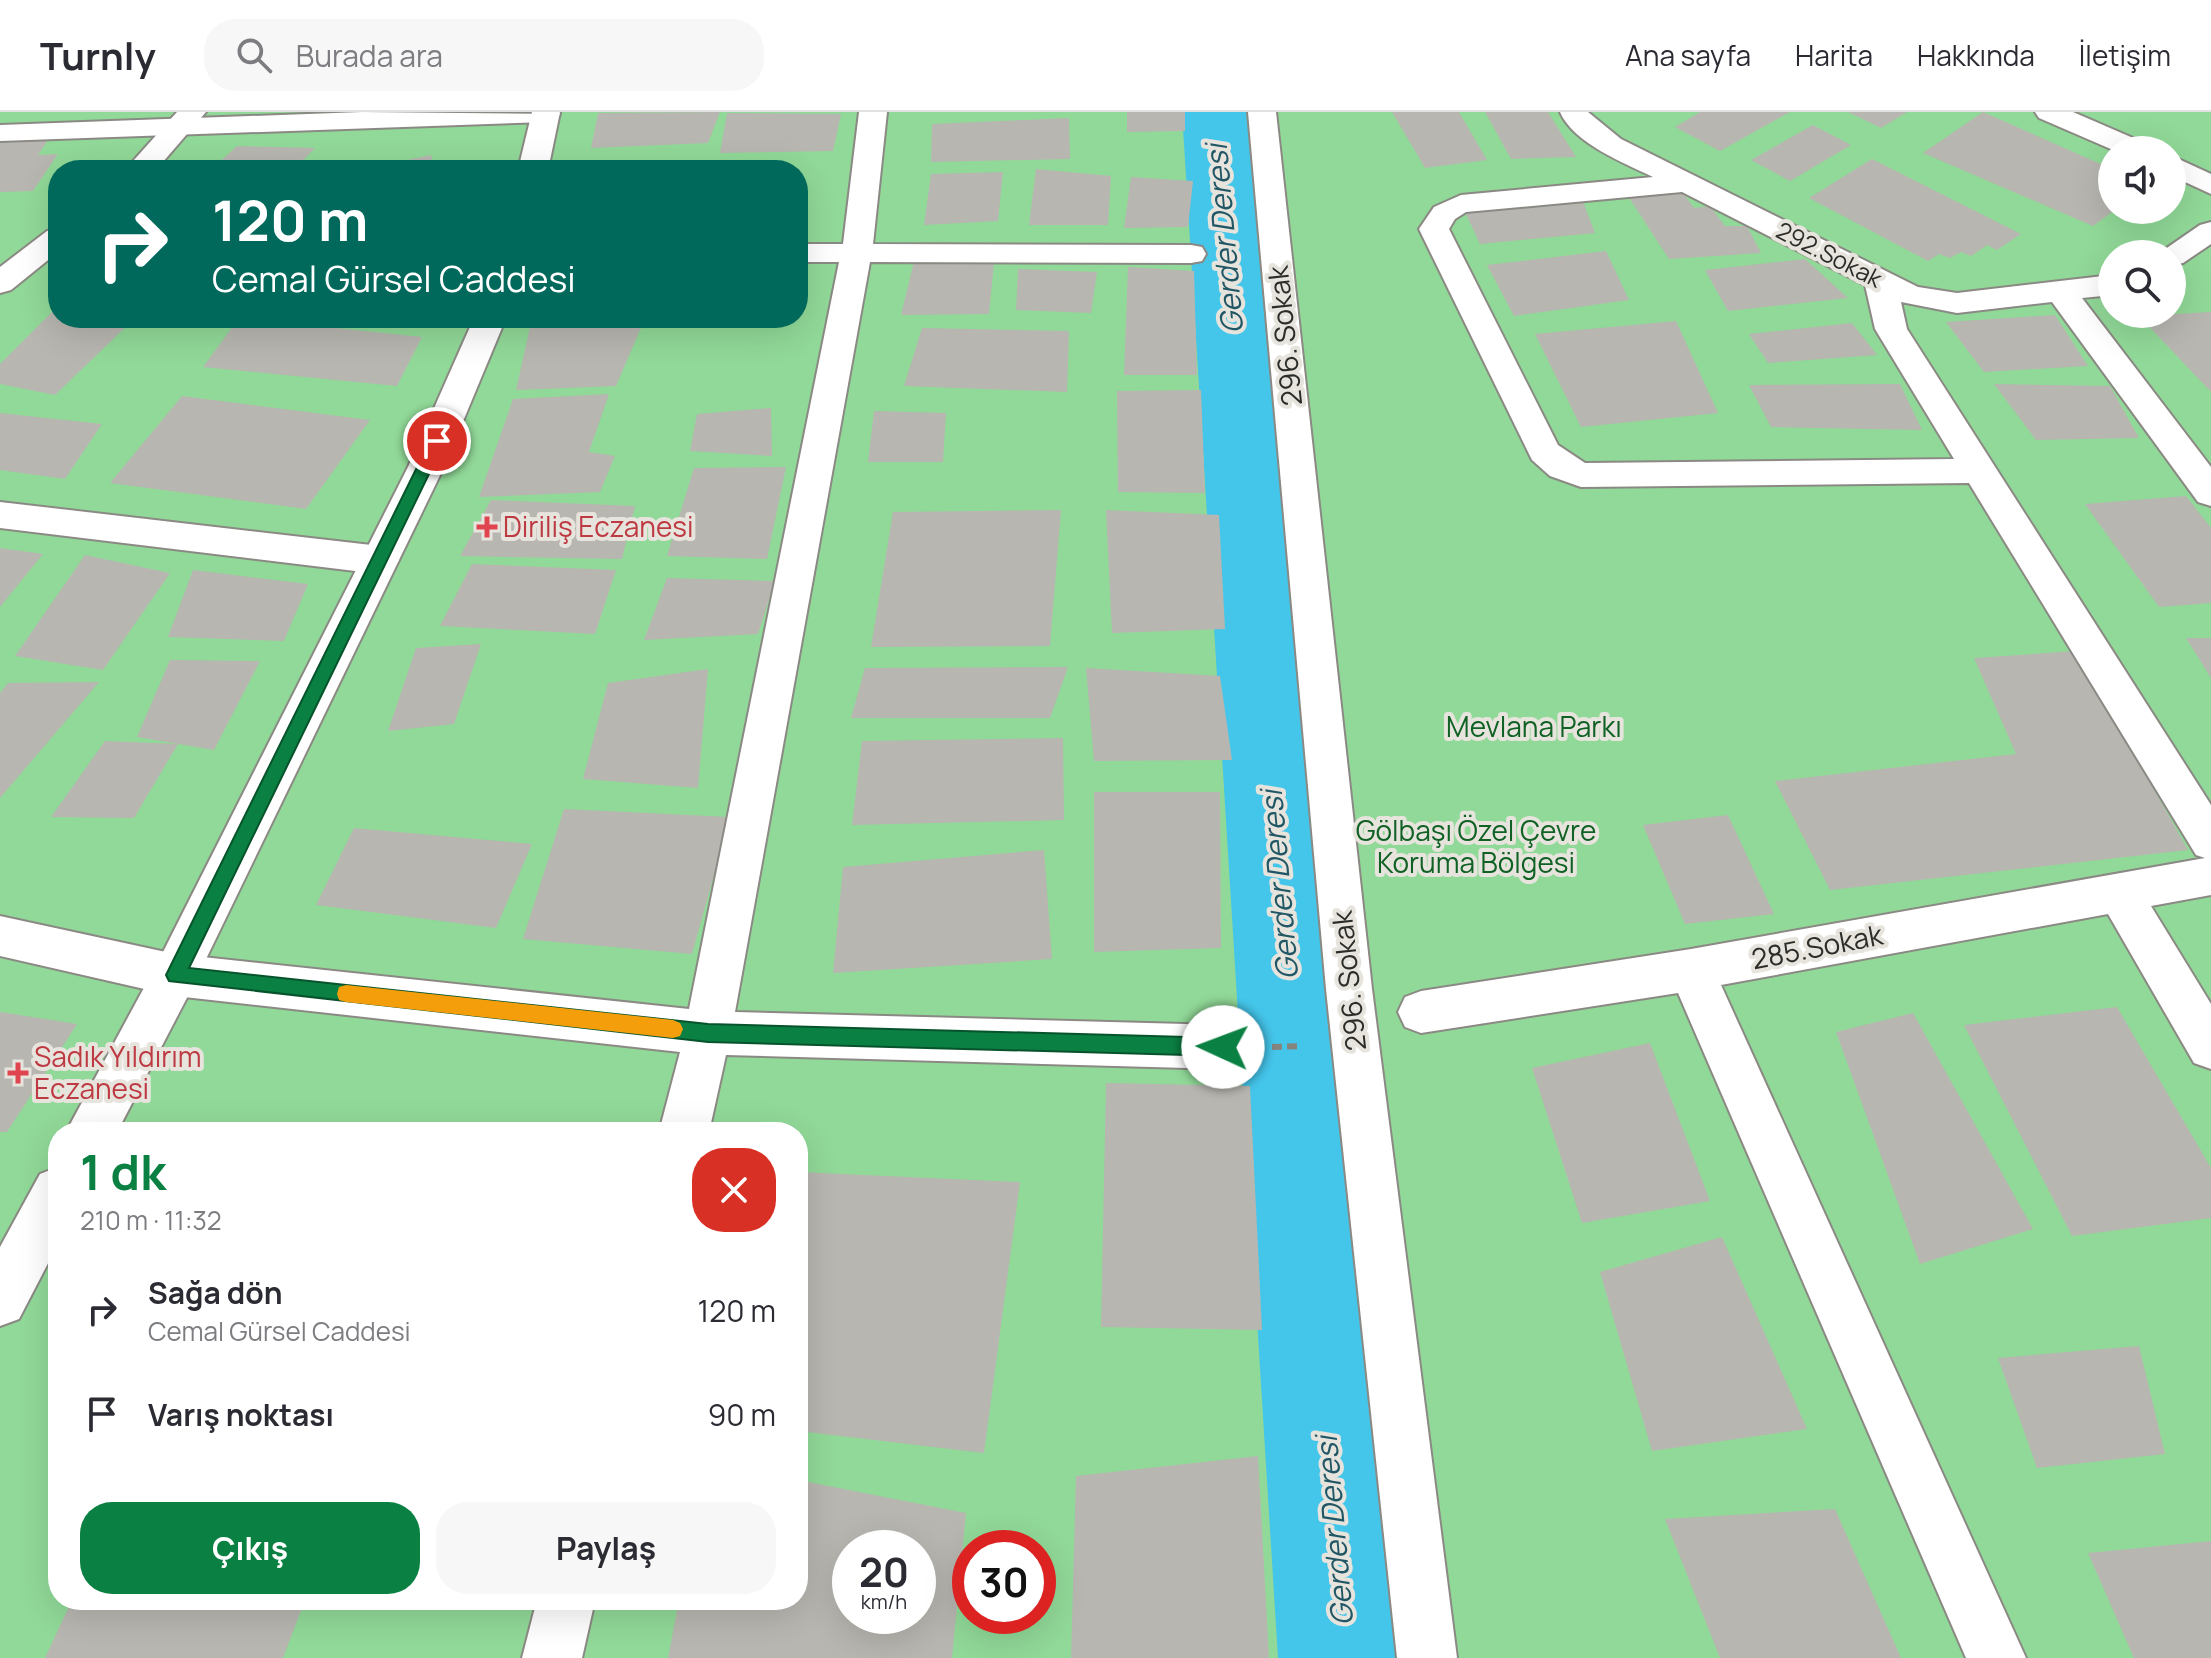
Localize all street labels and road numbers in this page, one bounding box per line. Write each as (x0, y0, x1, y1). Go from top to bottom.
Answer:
street label: 292.Sokak (1771, 213, 1889, 295)
street label: 296. Sokak (1258, 263, 1310, 408)
street label: 296. Sokak (1322, 908, 1374, 1053)
street label: 285.Sokak (1748, 915, 1887, 977)

